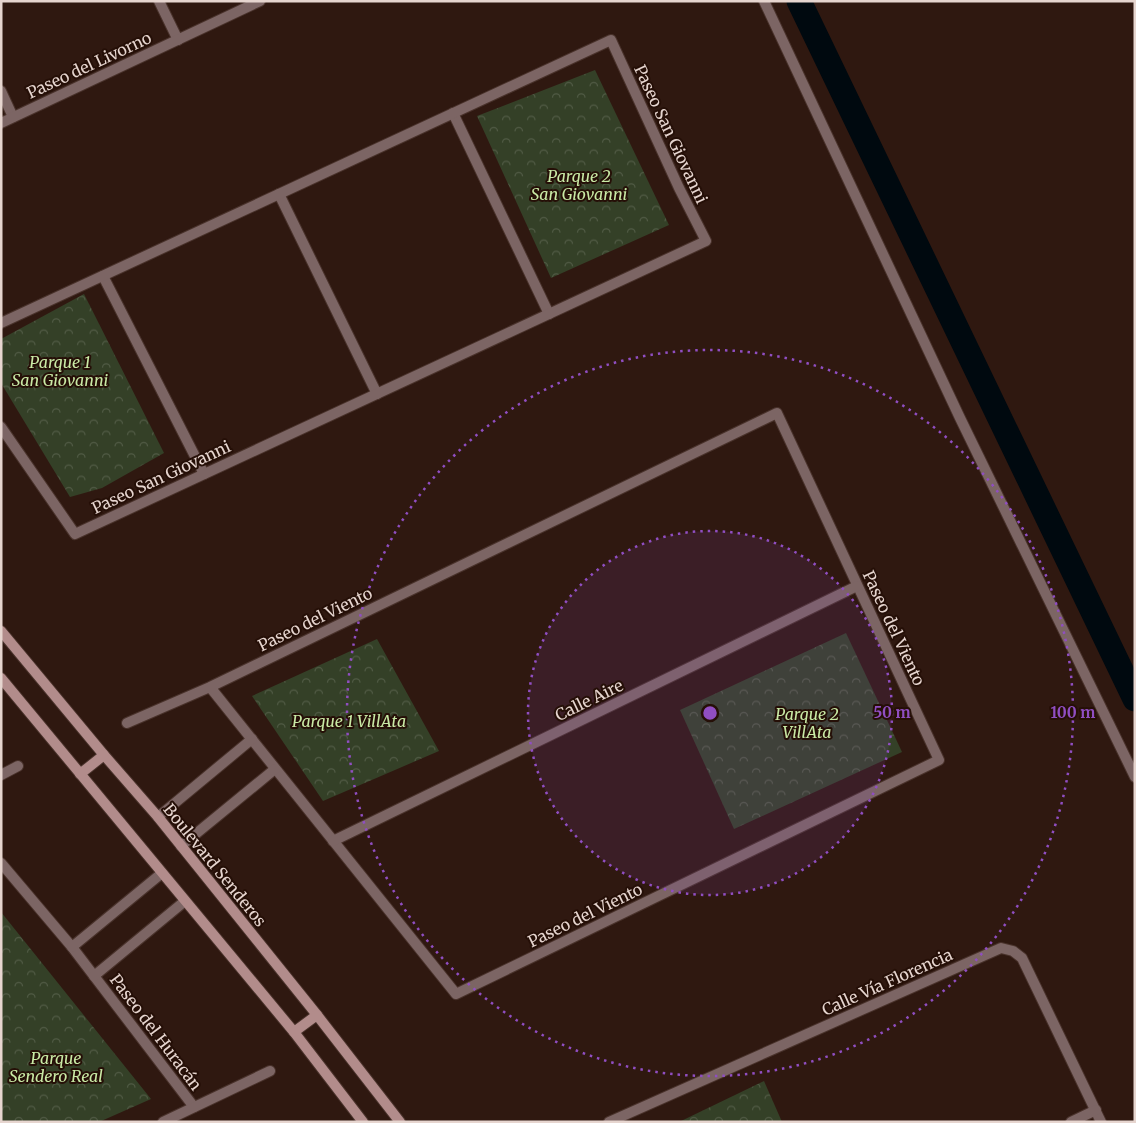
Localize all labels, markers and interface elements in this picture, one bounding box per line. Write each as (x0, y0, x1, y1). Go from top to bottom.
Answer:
street label: Paseo del Livorno (23, 27, 155, 103)
street label: Paseo San Giovanni (630, 61, 712, 207)
park label: Parque 2 San Giovanni (531, 166, 628, 204)
park label: Parque 1 San Giovanni (12, 352, 109, 390)
street label: Paseo San Giovanni (88, 436, 234, 518)
street label: Paseo del Viento (859, 567, 929, 689)
street label: Paseo del Viento (255, 583, 375, 655)
street label: Calle Aire (552, 675, 626, 725)
text: 50 m (873, 703, 911, 722)
text: 100 m (1051, 703, 1095, 722)
centre of rings (701, 704, 719, 722)
park label: Parque 2 VillAta (775, 704, 839, 742)
park label: Parque 1 VillAta (292, 711, 406, 731)
street label: Boulevard Senderos (159, 800, 271, 931)
street label: Paseo del Viento (525, 879, 645, 951)
street label: Calle Vía Florencia (819, 944, 956, 1020)
street label: Paseo del Huracán (106, 970, 206, 1094)
park label: Parque Sendero Real (9, 1048, 103, 1086)

